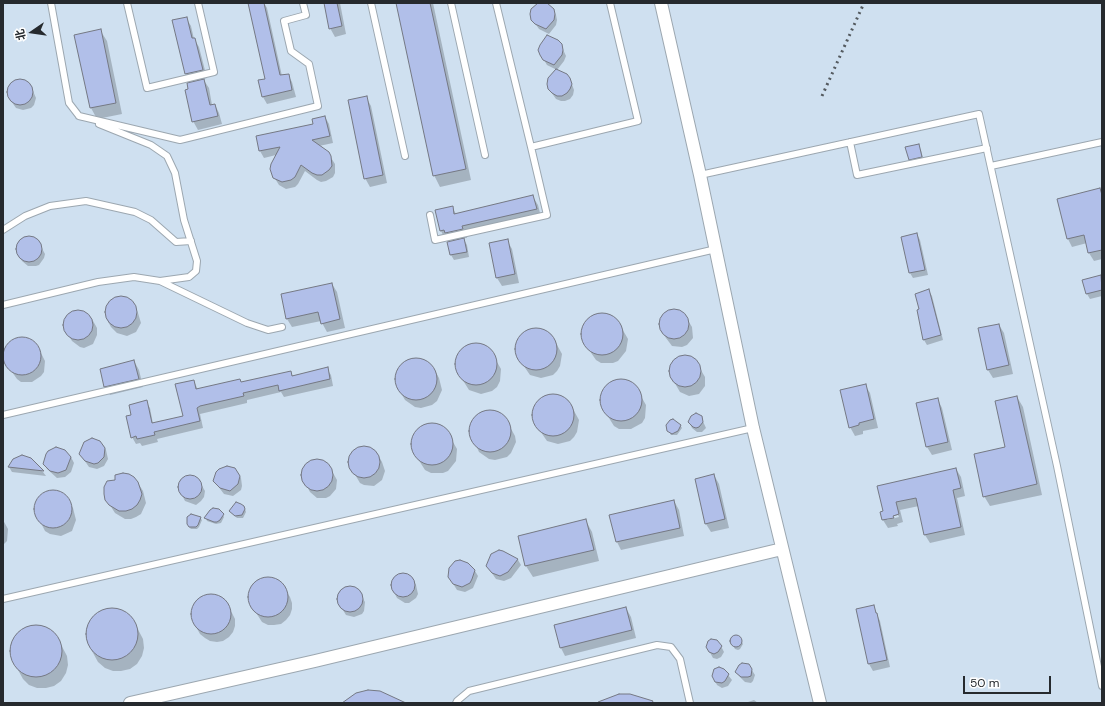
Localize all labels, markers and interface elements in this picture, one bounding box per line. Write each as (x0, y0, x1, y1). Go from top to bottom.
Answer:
north arrow (12, 12, 52, 52)
text: 北 (12, 28, 28, 42)
scale bar (965, 668, 1053, 694)
text: 50 m (970, 675, 999, 691)

